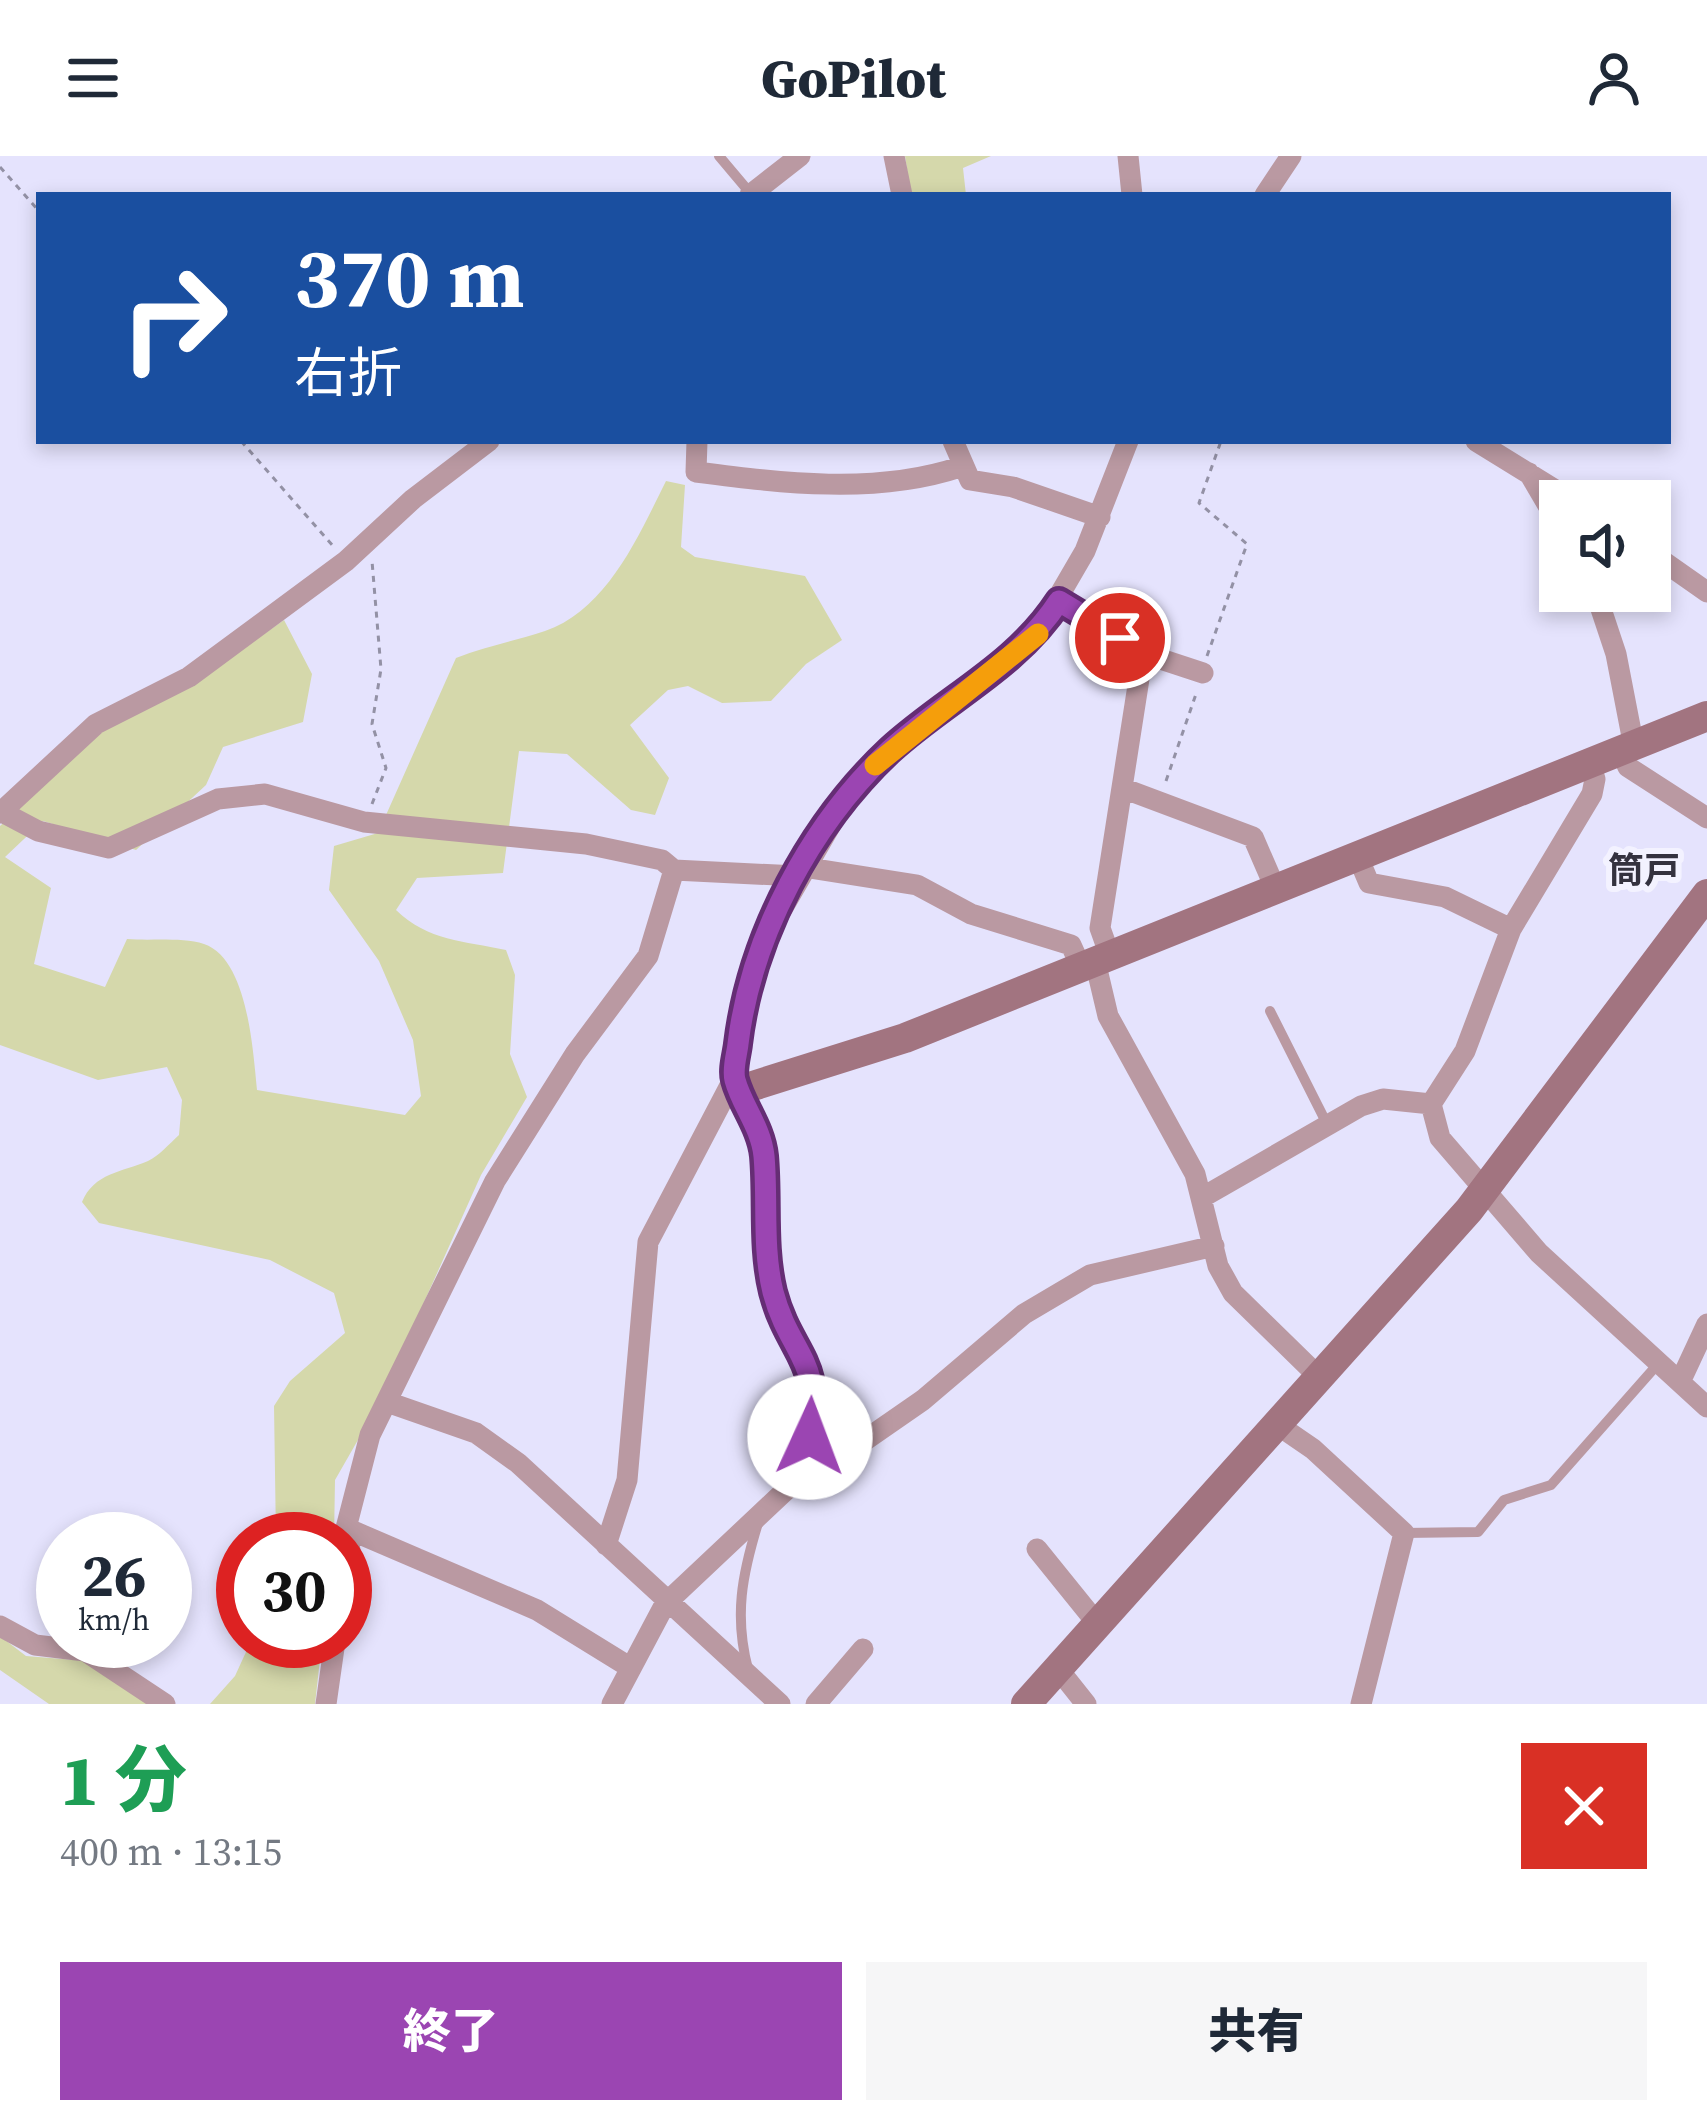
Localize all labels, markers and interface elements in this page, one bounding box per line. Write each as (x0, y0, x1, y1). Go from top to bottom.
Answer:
text: GoPilot (761, 41, 946, 115)
icon: menu (60, 45, 126, 111)
icon: person (1581, 45, 1647, 111)
text: 370 m (294, 220, 525, 335)
icon: right (96, 240, 252, 396)
text: 右折 (294, 336, 402, 410)
map controls (1539, 480, 1671, 612)
button: sound (1539, 480, 1671, 612)
pin (1069, 587, 1171, 689)
icon: arrive (1087, 605, 1153, 671)
district label: 筒戸 (1608, 846, 1680, 895)
position arrow (747, 1374, 873, 1500)
speed limit sign: 30 (216, 1512, 372, 1668)
text: 26 (81, 1534, 147, 1616)
text: km/h (78, 1599, 150, 1640)
text: 1 分 (60, 1730, 187, 1829)
button: close (1521, 1743, 1647, 1869)
text: 400 m · 13:15 (60, 1825, 282, 1878)
button: 終了 (60, 1962, 842, 2100)
button: 共有 (866, 1962, 1647, 2100)

